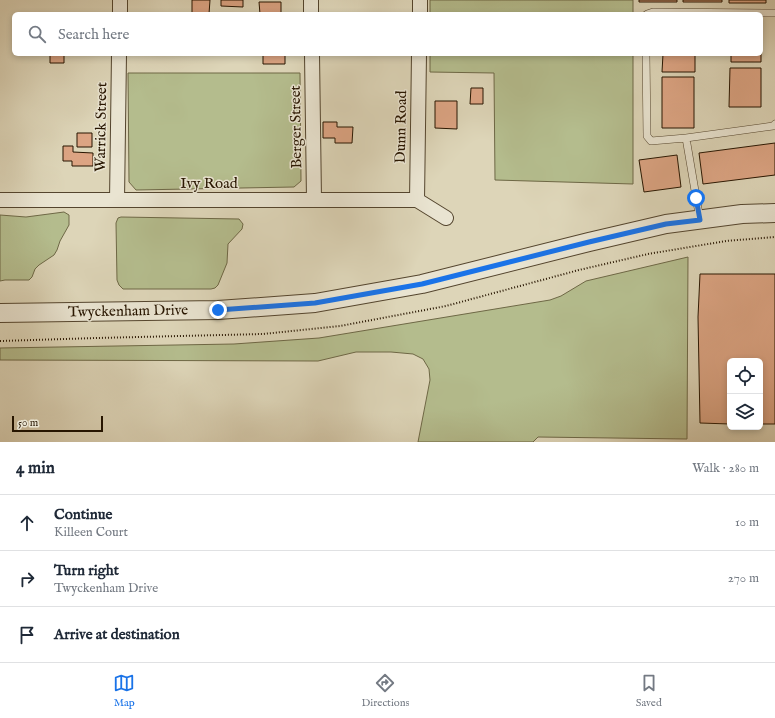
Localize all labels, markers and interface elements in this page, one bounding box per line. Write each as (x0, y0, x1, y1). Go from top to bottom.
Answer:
search box (12, 12, 763, 56)
icon: search (26, 23, 48, 45)
text: Search here (58, 25, 129, 44)
street label: Warrick Street (91, 82, 111, 172)
street label: Berger Street (286, 85, 306, 169)
street label: Dunn Road (391, 89, 411, 164)
street label: Ivy Road (180, 174, 239, 193)
route start (687, 189, 705, 207)
street label: Twyckenham Drive (68, 300, 188, 322)
route end (209, 301, 227, 319)
map controls (727, 358, 763, 430)
button: locate (727, 358, 763, 394)
button: layers (727, 394, 763, 430)
scale bar (12, 414, 103, 433)
text: 50 m (18, 416, 38, 430)
text: 4 min (16, 458, 55, 479)
text: Walk · 280 m (692, 460, 759, 477)
text: Continue (54, 505, 112, 524)
icon: ahead (16, 512, 38, 534)
text: 10 m (735, 514, 759, 531)
text: Killeen Court (54, 524, 128, 541)
text: Turn right (54, 561, 119, 580)
icon: right (16, 568, 38, 590)
text: 270 m (728, 570, 759, 587)
text: Twyckenham Drive (54, 580, 158, 597)
icon: arrive (16, 624, 38, 646)
text: Arrive at destination (54, 625, 180, 644)
tab: Map (113, 672, 135, 710)
tab: Directions (362, 672, 409, 710)
tab: Saved (636, 672, 662, 710)

